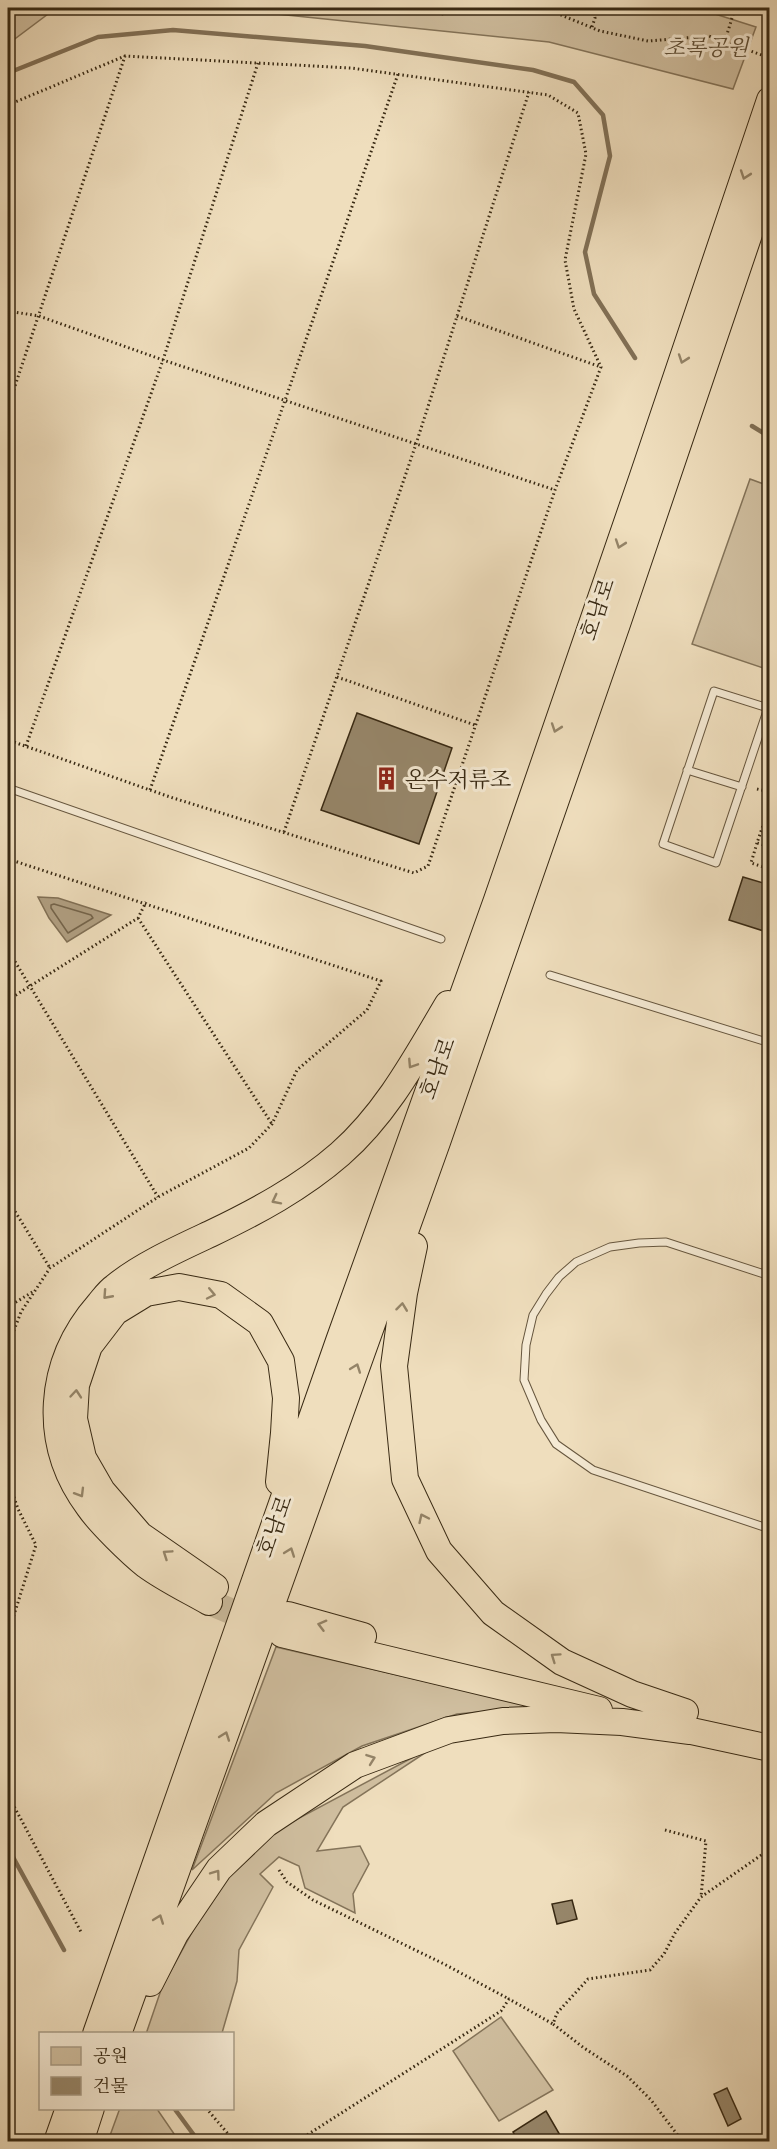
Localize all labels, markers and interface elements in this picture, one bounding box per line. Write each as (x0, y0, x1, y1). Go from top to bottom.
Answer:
park label: 초록공원 (663, 33, 750, 63)
one-way arrow (740, 169, 753, 180)
one-way arrow (677, 353, 690, 364)
one-way arrow (614, 538, 627, 549)
street label: 호남로 (573, 574, 623, 644)
one-way arrow (550, 722, 563, 733)
place label: 온수저류조 (405, 765, 511, 795)
building icon: 온수저류조 (374, 766, 400, 792)
street label: 호남로 (413, 1033, 463, 1103)
one-way arrow (407, 1058, 419, 1068)
one-way arrow (271, 1193, 282, 1205)
one-way arrow (206, 1286, 216, 1299)
one-way arrow (103, 1289, 114, 1299)
one-way arrow (396, 1302, 408, 1311)
one-way arrow (349, 1363, 362, 1374)
one-way arrow (69, 1389, 82, 1398)
one-way arrow (73, 1487, 84, 1497)
street label: 호남로 (250, 1491, 300, 1561)
one-way arrow (419, 1513, 431, 1524)
one-way arrow (283, 1547, 296, 1558)
one-way arrow (163, 1550, 174, 1561)
one-way arrow (317, 1620, 328, 1632)
one-way arrow (550, 1653, 561, 1664)
one-way arrow (217, 1731, 230, 1741)
one-way arrow (365, 1753, 376, 1766)
one-way arrow (209, 1870, 220, 1881)
one-way arrow (152, 1914, 164, 1925)
legend (39, 2032, 234, 2110)
text: 공원 (93, 2044, 128, 2068)
text: 건물 (93, 2074, 128, 2098)

